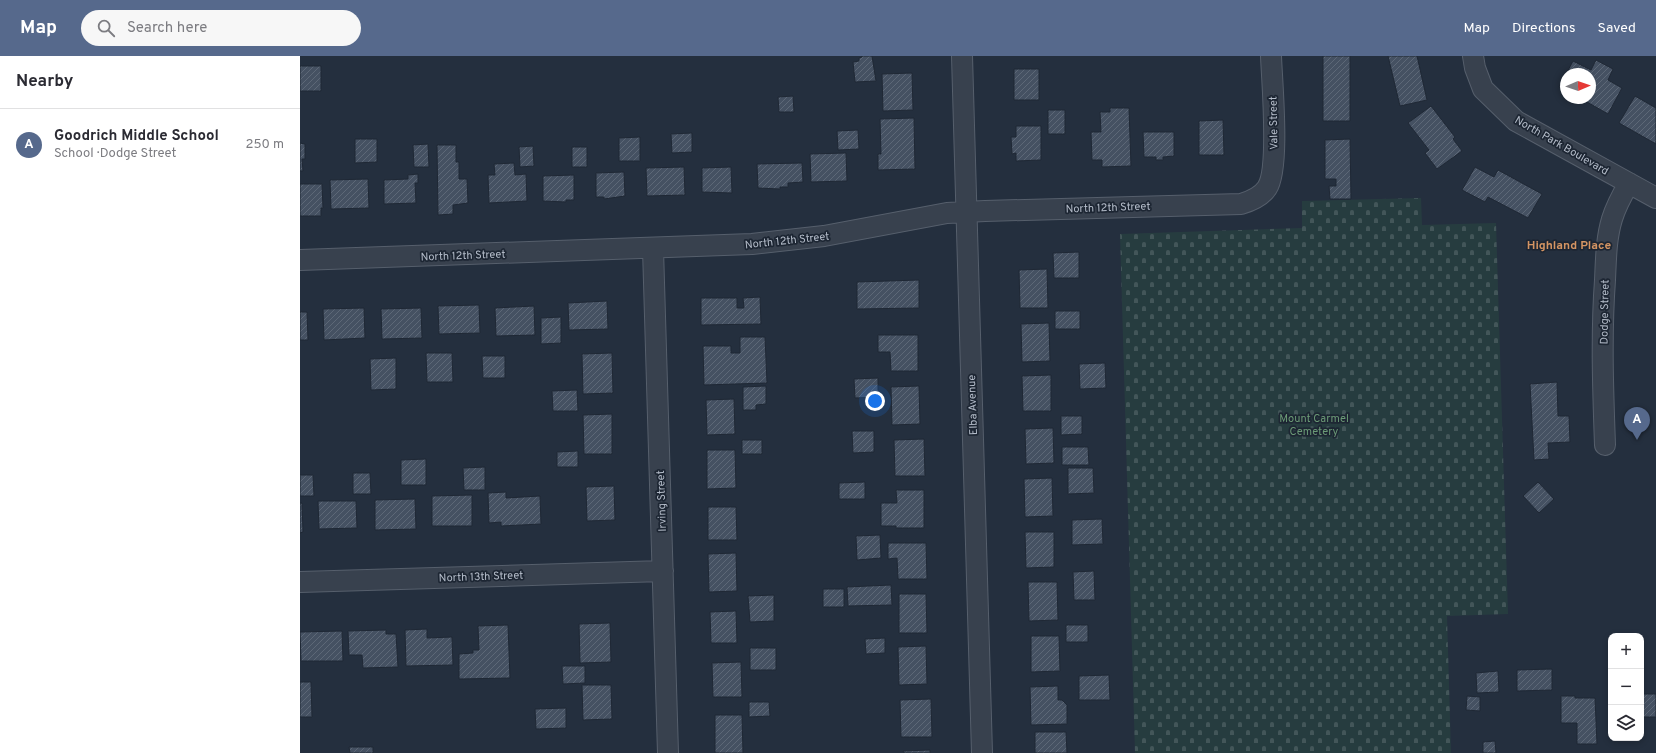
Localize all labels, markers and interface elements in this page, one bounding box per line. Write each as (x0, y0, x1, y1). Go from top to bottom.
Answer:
search box (81, 10, 361, 46)
text: Map (20, 16, 57, 40)
icon: search (95, 17, 117, 39)
text: Search here (127, 19, 207, 38)
text: Map (1464, 20, 1490, 37)
text: Directions (1512, 20, 1576, 37)
text: Saved (1598, 20, 1636, 37)
north arrow (1560, 68, 1596, 104)
text: Nearby (16, 71, 73, 93)
street label: Vale Street (1267, 96, 1281, 150)
street label: North Park Boulevard (1512, 113, 1611, 178)
text: Goodrich Middle School (54, 127, 219, 146)
text: A (24, 137, 34, 153)
text: 250 m (246, 137, 284, 153)
text: School · Dodge Street (54, 146, 176, 162)
street label: North 12th Street (1065, 200, 1151, 216)
street label: North 12th Street (744, 230, 830, 252)
district label: Highland Place (1527, 238, 1612, 254)
street label: North 12th Street (420, 248, 506, 264)
street label: Dodge Street (1597, 279, 1613, 345)
street label: Elba Avenue (965, 374, 981, 435)
your location (865, 391, 885, 411)
pin: A (1624, 407, 1650, 440)
park label: Mount Carmel Cemetery (1279, 412, 1349, 439)
street label: Irving Street (654, 470, 670, 532)
street label: North 13th Street (439, 569, 524, 585)
map controls (1608, 633, 1644, 741)
button: + (1608, 633, 1644, 669)
button: − (1608, 669, 1644, 705)
button: layers (1608, 705, 1644, 741)

